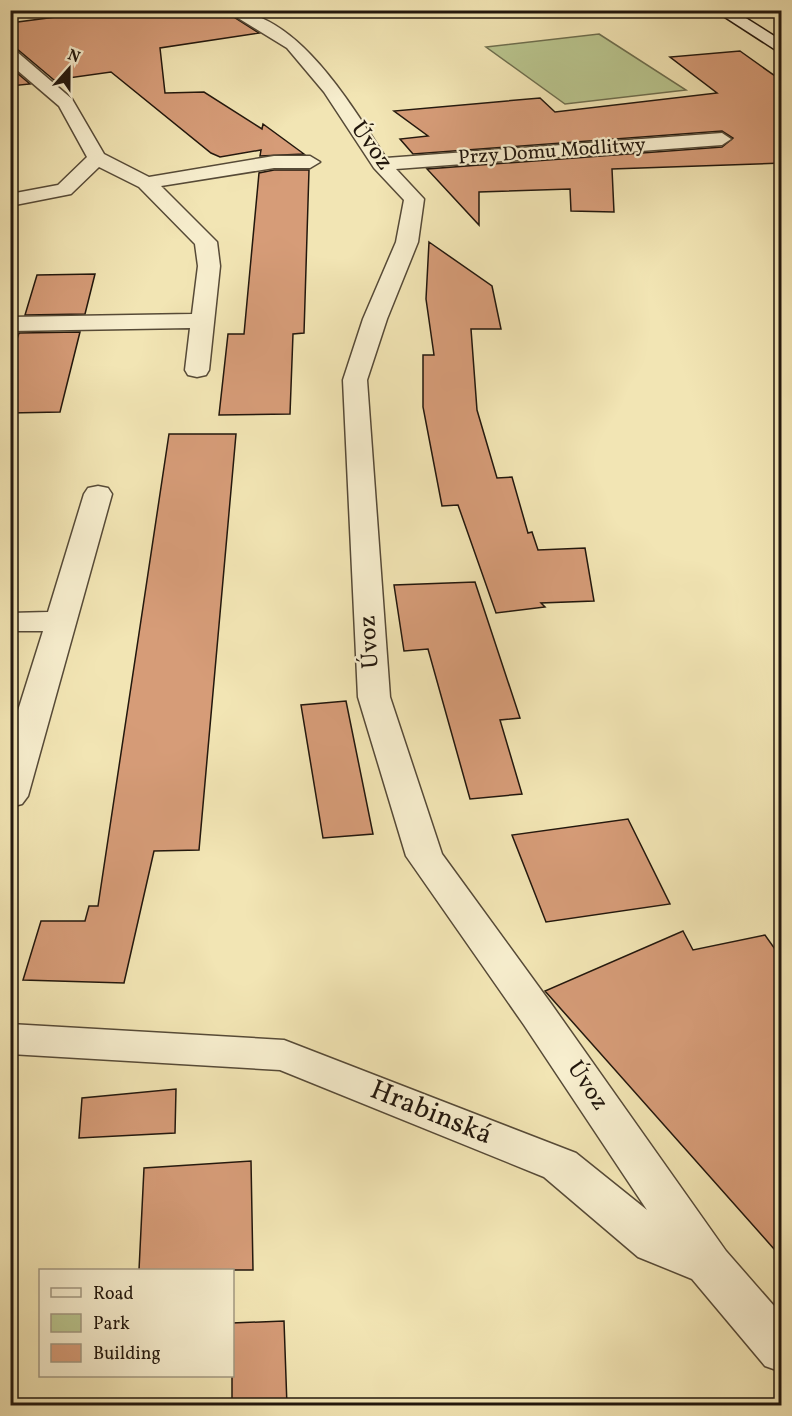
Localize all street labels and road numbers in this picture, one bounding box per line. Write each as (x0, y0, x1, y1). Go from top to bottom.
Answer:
street label: Úvoz (342, 114, 400, 178)
street label: Przy Domu Modlitwy (457, 131, 647, 173)
street label: Úvoz (351, 614, 389, 670)
street label: Úvoz (558, 1054, 616, 1118)
street label: Hrabinská (364, 1071, 498, 1155)

